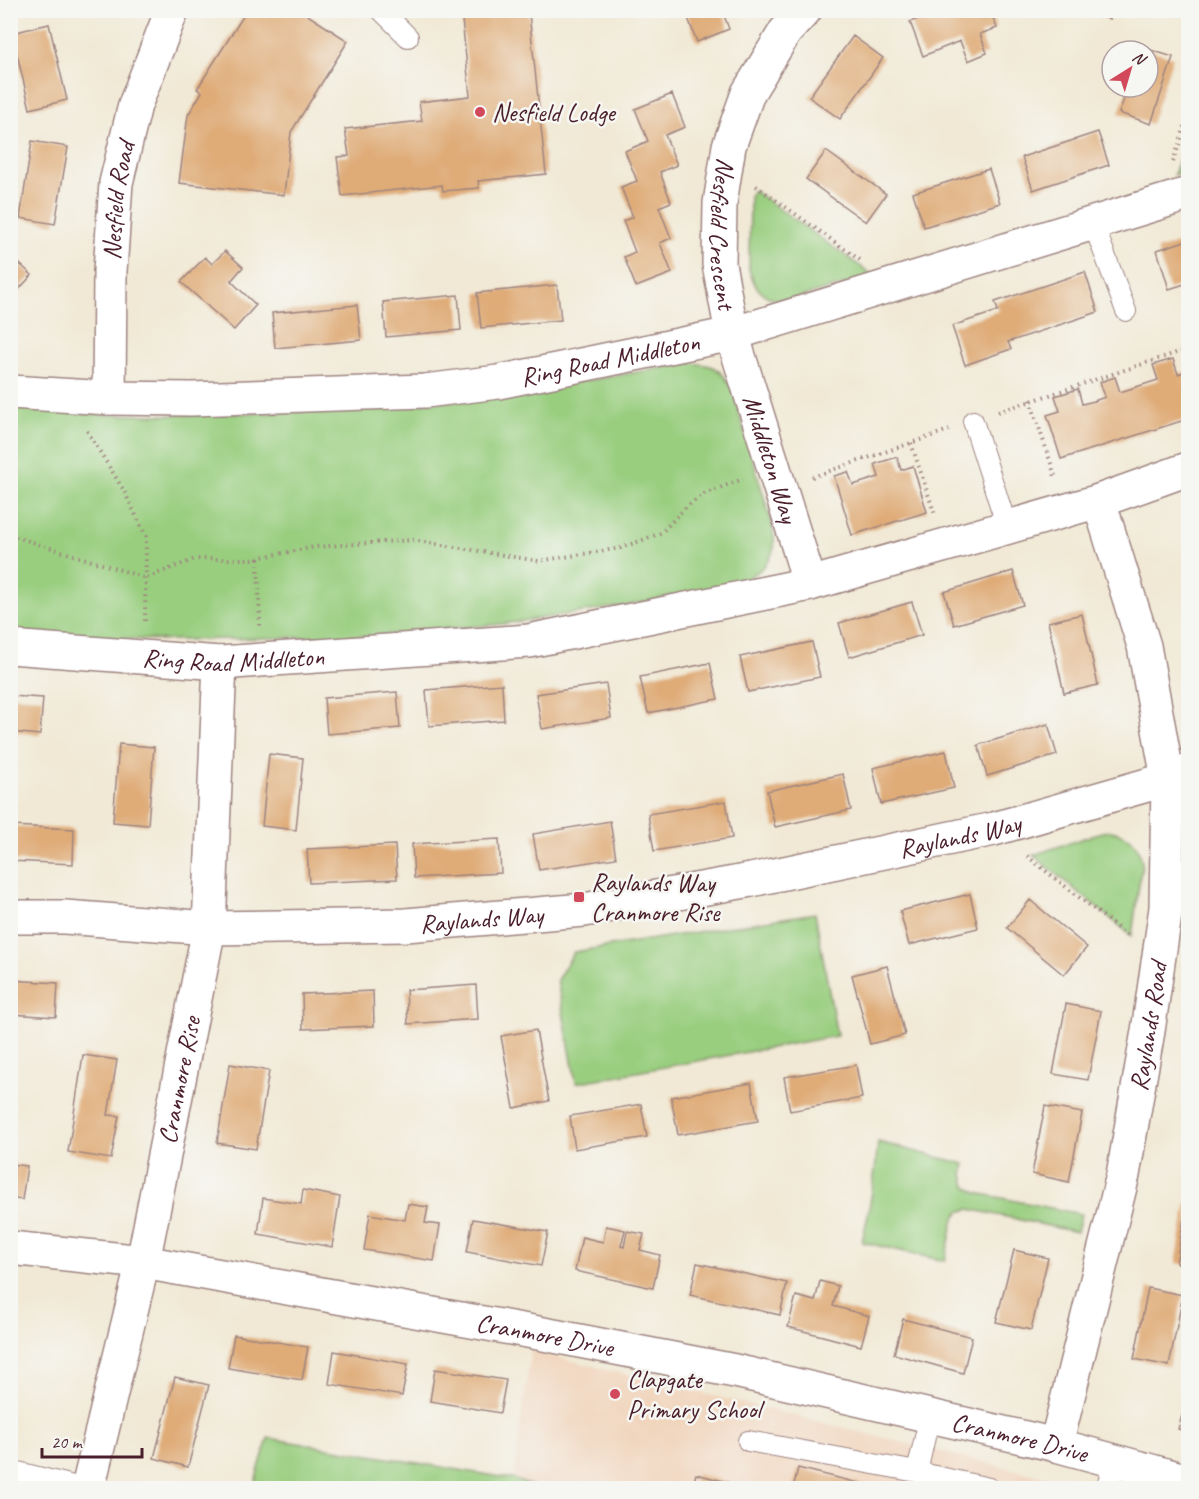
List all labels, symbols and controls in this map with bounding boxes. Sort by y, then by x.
north arrow [1100,39,1160,99]
text: N [1128,47,1151,71]
place label: Nesfield Lodge [492,96,617,129]
marker: Nesfield Lodge [473,105,487,119]
street label: Nesfield Road [95,134,143,261]
street label: Nesfield Crescent [702,156,744,315]
street label: Ring Road Middleton [518,325,703,394]
street label: Middleton Way [735,391,806,529]
street label: Ring Road Middleton [141,640,326,680]
street label: Raylands Way [896,806,1026,866]
place label: Raylands Way Cranmore Rise [591,866,721,929]
marker: Raylands Way Cranmore Rise [572,890,586,904]
street label: Raylands Way [418,897,546,941]
street label: Raylands Road [1122,956,1175,1093]
street label: Cranmore Rise [151,1012,208,1147]
street label: Cranmore Drive [474,1306,618,1364]
place label: Clapgate Primary School [627,1363,765,1426]
marker: Clapgate Primary School [608,1387,622,1401]
street label: Cranmore Drive [948,1405,1093,1470]
scale bar [42,1421,142,1459]
text: 20 m [51,1431,84,1453]

